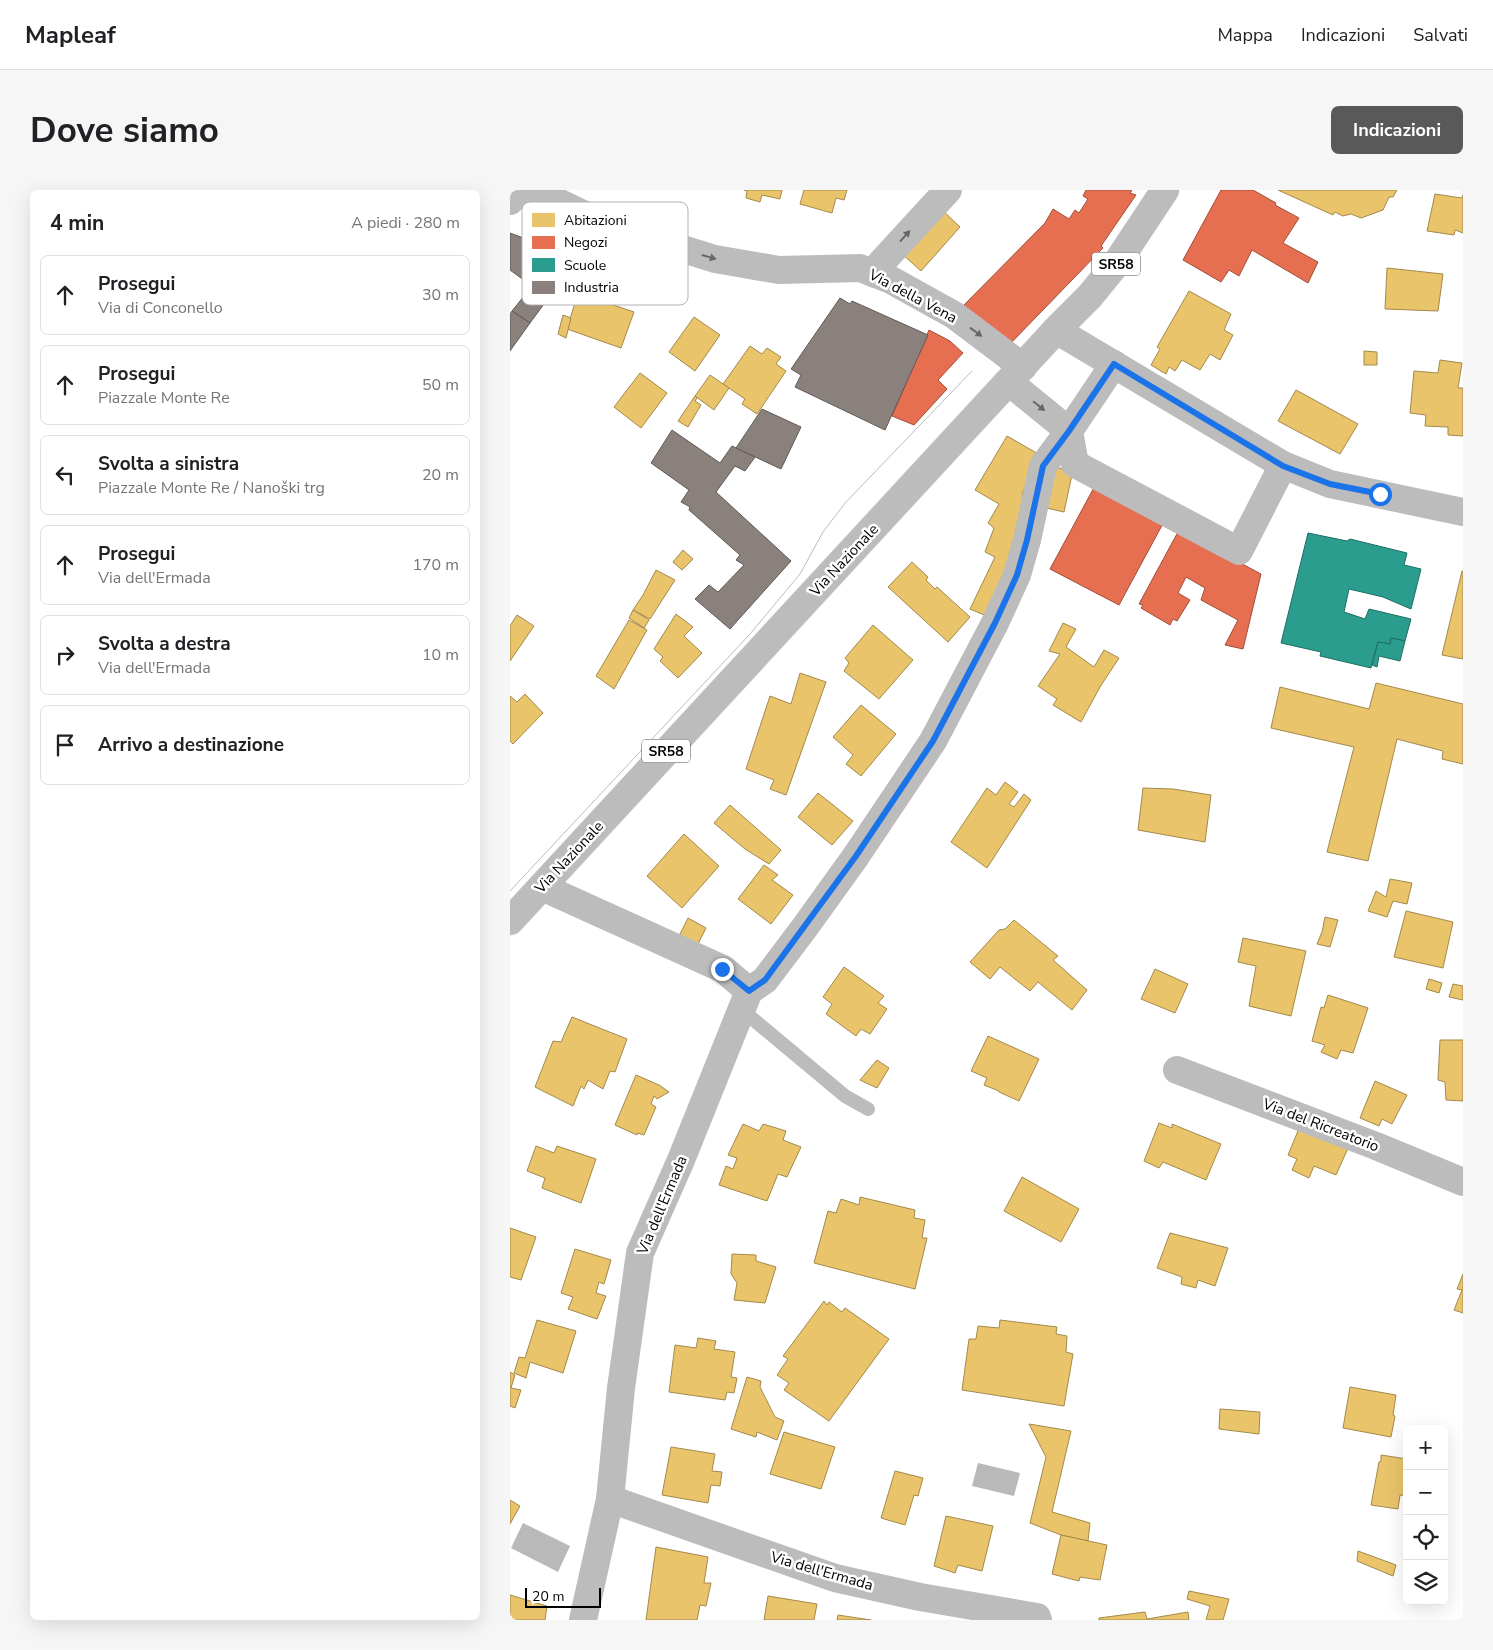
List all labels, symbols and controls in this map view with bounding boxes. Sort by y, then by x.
text: Mapleaf [25,19,116,51]
text: Mappa [1217,23,1273,47]
text: Indicazioni [1301,23,1385,47]
text: Salvati [1413,23,1468,47]
button: Indicazioni [1331,106,1463,154]
text: Dove siamo [30,107,219,154]
legend [522,202,688,305]
text: 4 min [50,209,104,237]
text: Abitazioni [564,211,627,230]
text: A piedi · 280 m [351,212,460,234]
one-way arrow [899,231,911,243]
text: Negozi [564,233,607,252]
road number: SR58 [1092,252,1140,276]
one-way arrow [702,253,717,261]
text: Scuole [564,256,606,275]
street label: Via della Vena [865,264,960,328]
text: Prosegui [98,271,175,297]
text: Industria [564,278,619,297]
icon: ahead [51,281,79,309]
text: 30 m [422,284,459,306]
text: Via di Conconello [98,297,223,319]
one-way arrow [969,326,982,337]
text: Prosegui [98,361,175,387]
icon: ahead [51,371,79,399]
text: 50 m [422,374,459,396]
text: Piazzale Monte Re [98,387,230,409]
one-way arrow [1032,401,1045,412]
text: Svolta a sinistra [98,451,239,477]
icon: left [51,461,79,489]
text: 20 m [422,464,459,486]
text: Piazzale Monte Re / Nanoški trg [98,477,325,499]
route start [1369,483,1392,506]
street label: Via Nazionale [805,519,883,601]
text: Prosegui [98,541,175,567]
icon: ahead [51,551,79,579]
text: 170 m [412,554,459,576]
text: Via dell'Ermada [98,567,211,589]
text: Svolta a destra [98,631,231,657]
icon: right [51,641,79,669]
text: 10 m [422,644,459,666]
text: Via dell'Ermada [98,657,211,679]
icon: arrive [51,731,79,759]
text: Arrivo a destinazione [98,732,284,758]
road number: SR58 [642,740,690,762]
street label: Via Nazionale [530,816,608,898]
route end [711,958,734,981]
street label: Via del Ricreatorio [1259,1093,1382,1156]
street label: Via dell'Ermada [632,1152,692,1258]
map controls [1403,1425,1448,1605]
button: + [1403,1425,1448,1470]
button: − [1403,1470,1448,1515]
button: locate [1403,1515,1448,1560]
street label: Via dell'Ermada [768,1547,876,1595]
button: layers [1403,1560,1448,1605]
scale bar [525,1585,601,1608]
text: 20 m [532,1587,564,1606]

